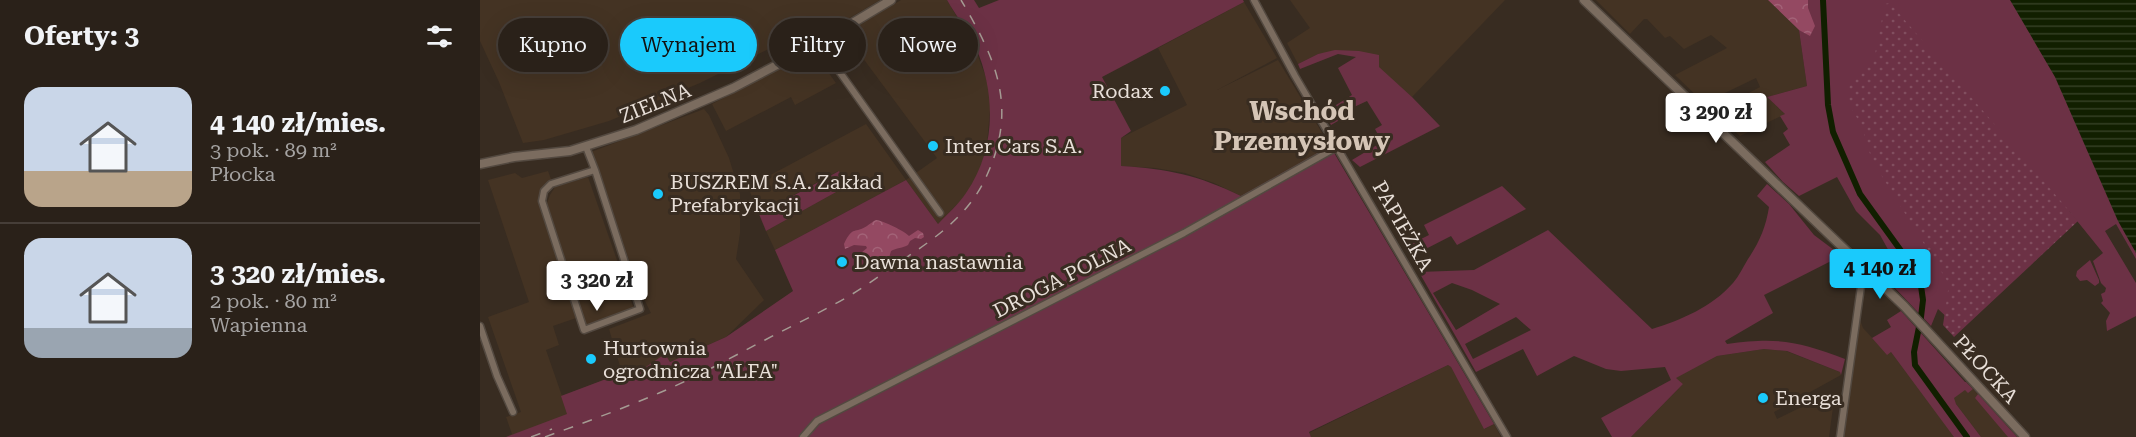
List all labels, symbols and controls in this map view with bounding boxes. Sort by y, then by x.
chip: Kupno [498,18,608,72]
chip: Wynajem [620,18,757,72]
chip: Filtry [769,18,866,72]
chip: Nowe [878,18,978,72]
icon: filters [423,20,456,53]
text: Oferty: 3 [24,21,139,51]
street label: ZIELNA [616,78,694,128]
place label: Rodax [1092,79,1153,103]
marker: Rodax [1158,84,1172,98]
pin: 3 290 zł [1654,93,1778,144]
district label: Wschód Przemysłowy [1214,96,1391,156]
text: 3 290 zł [1680,100,1752,124]
text: 4 140 zł/mies. [210,108,386,138]
icon: home [72,111,144,183]
place label: Inter Cars S.A. [945,134,1082,158]
text: 3 pok. · 89 m² [210,138,337,162]
marker: Inter Cars S.A. [926,139,940,153]
text: Płocka [210,162,275,186]
place label: BUSZREM S.A. Zakład Prefabrykacji [670,170,883,217]
street label: PAPIEŻKA [1368,177,1438,275]
marker: BUSZREM S.A. Zakład Prefabrykacji [651,187,665,201]
street label: DROGA POLNA [989,233,1135,323]
pin: 4 140 zł [1818,249,1942,300]
place label: Dawna nastawnia [854,250,1023,274]
marker: Dawna nastawnia [835,255,849,269]
text: 4 140 zł [1844,256,1916,280]
text: 3 320 zł/mies. [210,259,386,289]
pin: 3 320 zł [535,261,659,312]
icon: home [72,262,144,334]
text: 3 320 zł [561,268,633,292]
text: 2 pok. · 80 m² [210,289,337,313]
text: Wapienna [210,313,307,337]
street label: PŁOCKA [1949,330,2023,408]
place label: Hurtownia ogrodnicza "ALFA" [603,336,778,383]
marker: Hurtownia ogrodnicza "ALFA" [584,352,598,366]
place label: Energa [1775,386,1842,410]
marker: Energa [1756,391,1770,405]

